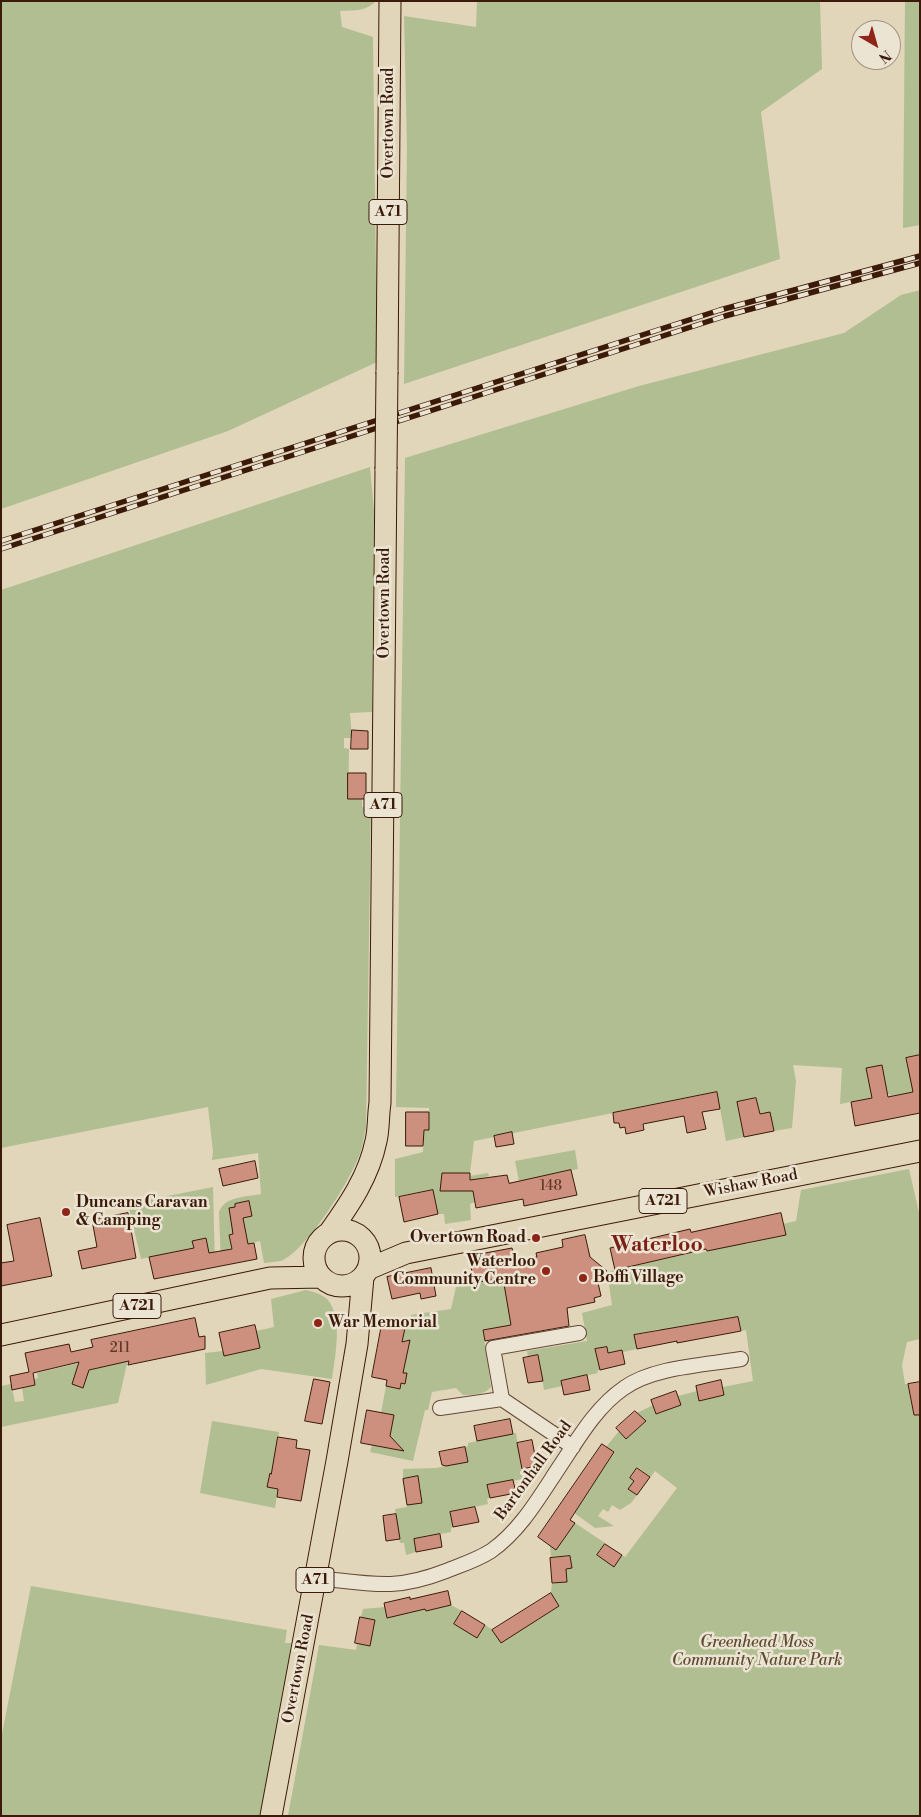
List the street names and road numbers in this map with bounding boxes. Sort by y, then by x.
street label: Overtown Road [379,68,399,178]
road number: A71 [369,200,407,224]
street label: Overtown Road [375,548,395,658]
road number: A71 [364,792,402,818]
street label: Wishaw Road [702,1165,800,1203]
road number: A721 [639,1188,687,1214]
road number: A721 [113,1294,161,1318]
street label: Bartonhall Road [491,1418,577,1524]
road number: A71 [296,1568,334,1592]
street label: Overtown Road [279,1613,319,1725]

